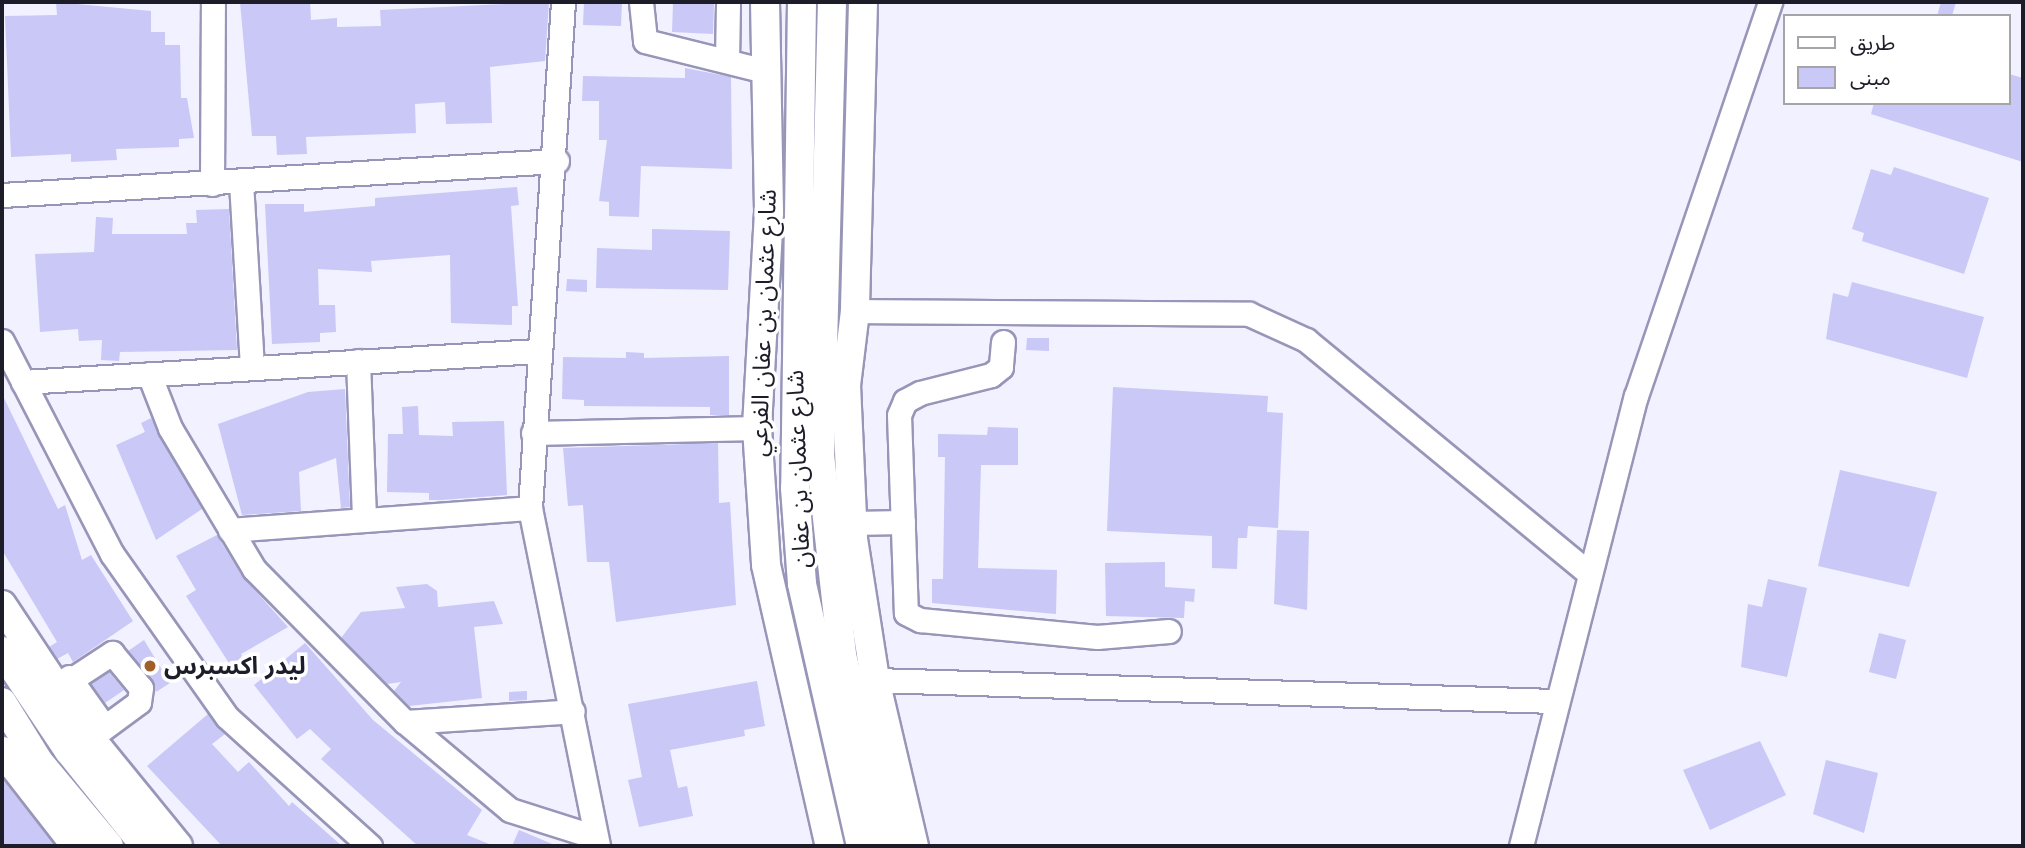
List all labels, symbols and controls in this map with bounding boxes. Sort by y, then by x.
legend [1784,14,2011,105]
text: طريق [1850,28,1895,58]
text: مبنى [1850,63,1891,93]
street label: شارع عثمان بن عفان الفرعي [744,189,782,457]
street label: شارع عثمان بن عفان [780,370,816,568]
place label: ليدر اكسبرس [164,652,306,680]
marker: ليدر اكسبرس [142,658,158,674]

